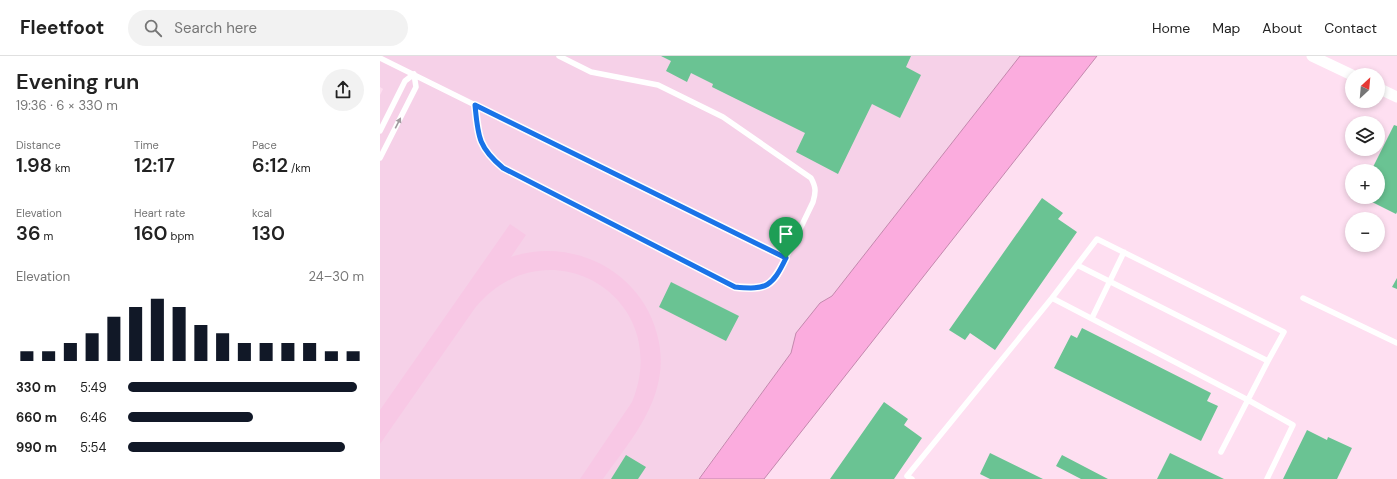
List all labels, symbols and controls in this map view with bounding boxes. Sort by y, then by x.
search box [128,10,408,46]
text: Fleetfoot [20,15,104,40]
icon: search [142,17,164,39]
text: Search here [174,18,257,38]
text: Home [1152,19,1190,37]
text: Map [1212,19,1240,37]
text: About [1262,19,1302,37]
text: Contact [1324,19,1377,37]
text: Evening run [16,67,139,96]
north arrow [1345,68,1385,108]
map controls [1345,68,1385,252]
button: share [322,69,364,111]
text: 19:36 · 6 × 330 m [16,97,118,114]
button: layers [1345,116,1385,156]
one-way arrow [395,117,401,129]
text: Distance [16,138,61,152]
text: Time [134,138,159,152]
text: Pace [252,138,277,152]
text: 1.98 [16,152,52,178]
text: 12:17 [134,152,175,178]
text: 6:12 [252,152,288,178]
text: km [52,161,70,175]
text: /km [288,161,311,175]
button: + [1345,164,1385,204]
text: Elevation [16,206,62,220]
text: Heart rate [134,206,185,220]
text: kcal [252,206,272,220]
button: − [1345,212,1385,252]
pin [769,217,803,258]
text: 36 [16,220,41,246]
text: 160 [134,220,168,246]
text: 130 [252,220,285,246]
icon: arrive [775,223,797,245]
text: m [41,229,53,243]
text: bpm [168,229,194,243]
text: Elevation [16,268,70,285]
text: 24–30 m [309,268,364,285]
text: 330 m [16,379,56,396]
text: 5:49 [80,379,107,396]
text: 660 m [16,409,57,426]
text: 6:46 [80,409,107,426]
text: 990 m [16,439,57,456]
text: 5:54 [80,439,106,456]

